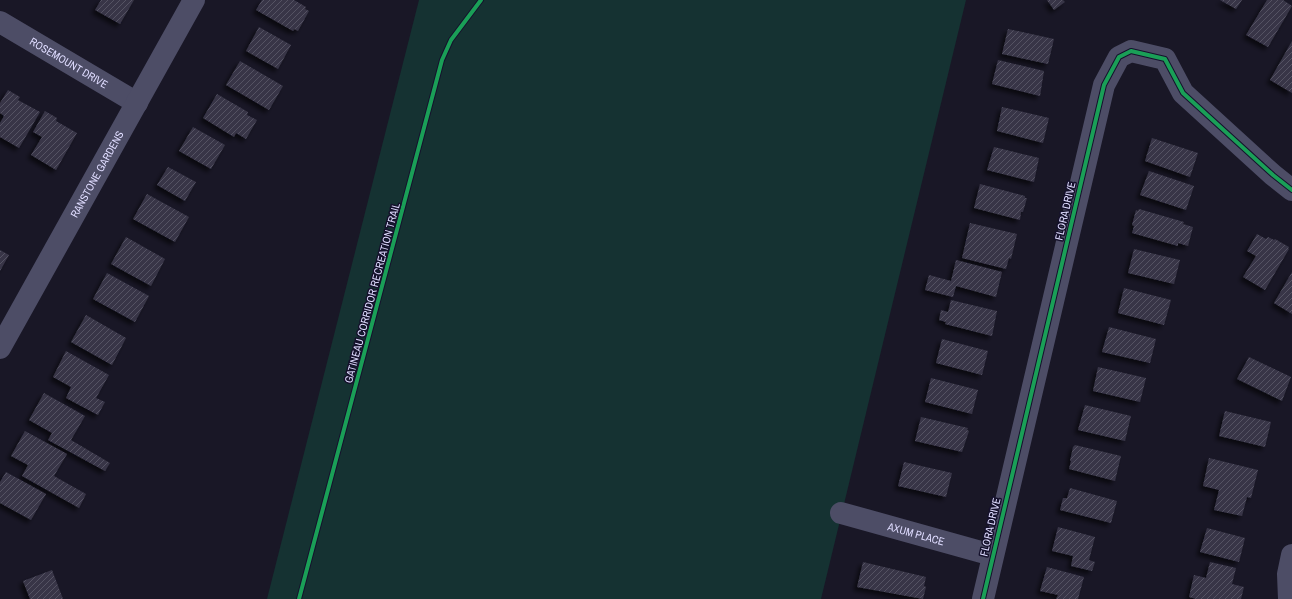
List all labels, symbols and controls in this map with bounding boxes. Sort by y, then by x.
street label: ROSEMOUNT DRIVE [27,34,111,91]
street label: RANSTONE GARDENS [67,128,127,220]
street label: FLORA DRIVE [1051,180,1079,242]
street label: GATINEAU CORRIDOR RECREATION TRAIL [341,201,403,385]
street label: FLORA DRIVE [976,496,1004,558]
street label: AXUM PLACE [885,519,946,548]

